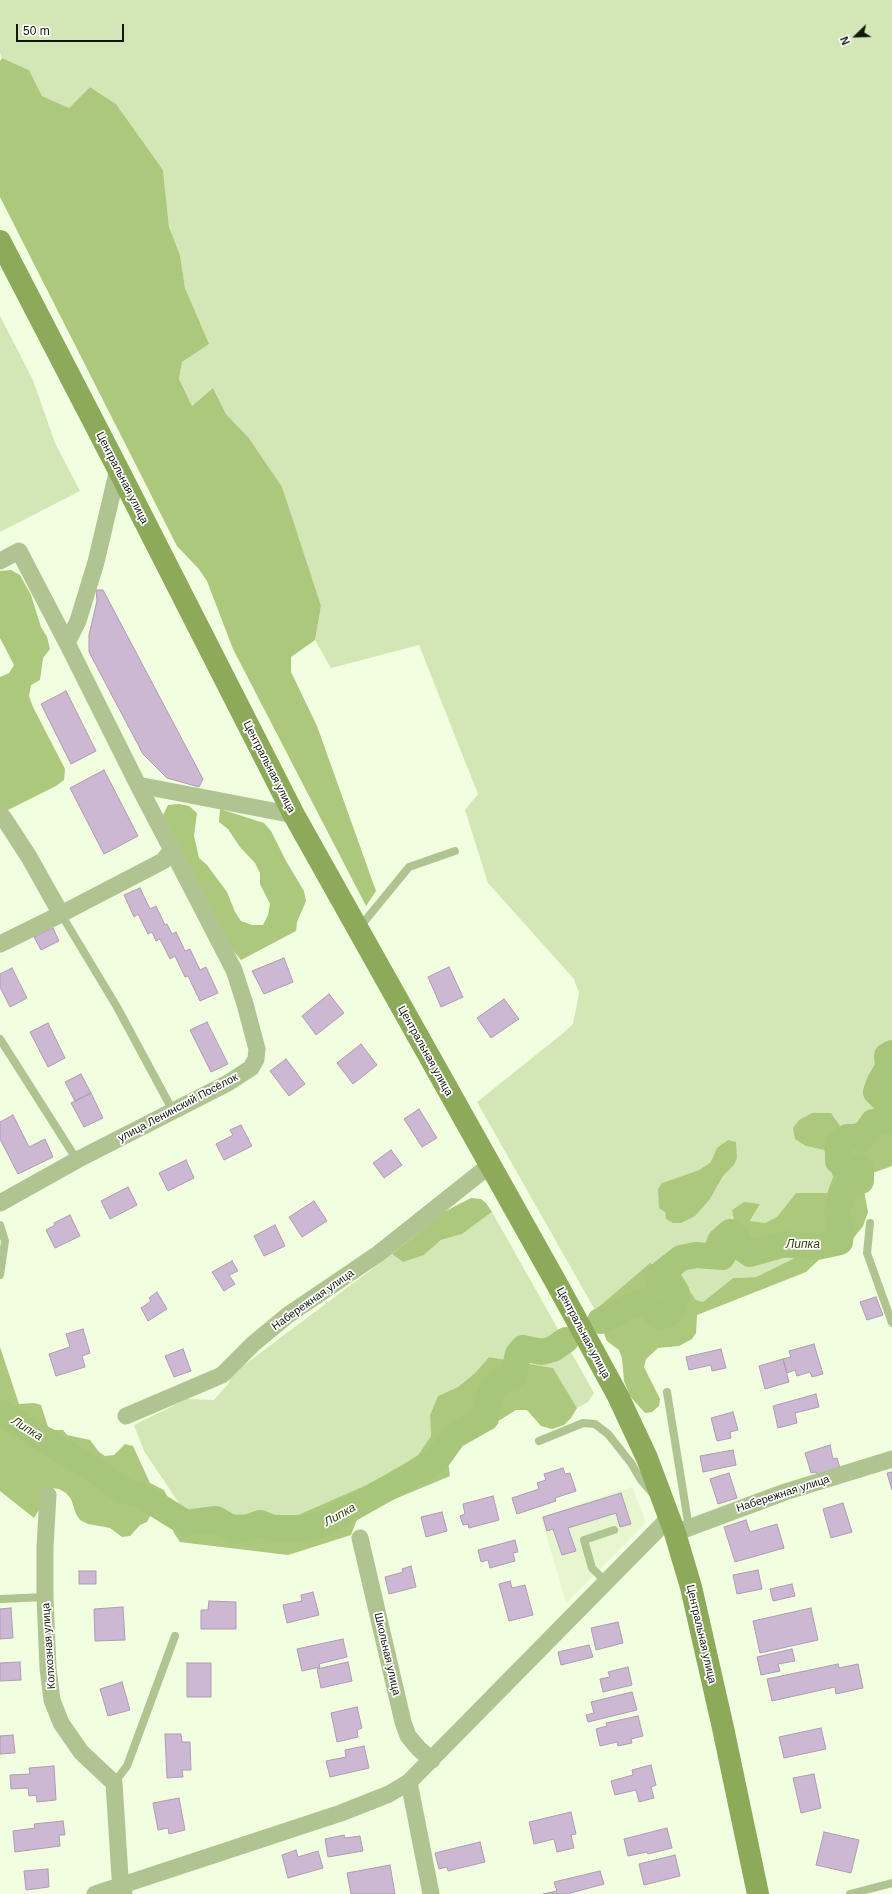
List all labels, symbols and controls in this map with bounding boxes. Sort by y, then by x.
scale bar [18,16,126,42]
north arrow [836,16,876,56]
text: 50 m [23,24,50,38]
text: N [838,35,852,47]
street label: Центральная улица [93,430,151,526]
street label: Центральная улица [240,719,298,815]
street label: Центральная улица [395,1004,455,1098]
street label: улица Ленинский Посёлок [116,1071,240,1145]
water label: Липка [786,1238,820,1252]
street label: Набережная улица [269,1267,357,1333]
street label: Центральная улица [553,1285,613,1381]
water label: Липка [9,1414,45,1444]
street label: Набережная улица [735,1473,831,1515]
water label: Липка [322,1500,358,1530]
street label: Центральная улица [683,1583,719,1685]
street label: Колхозная улица [39,1602,59,1690]
street label: Школьная улица [371,1611,403,1697]

